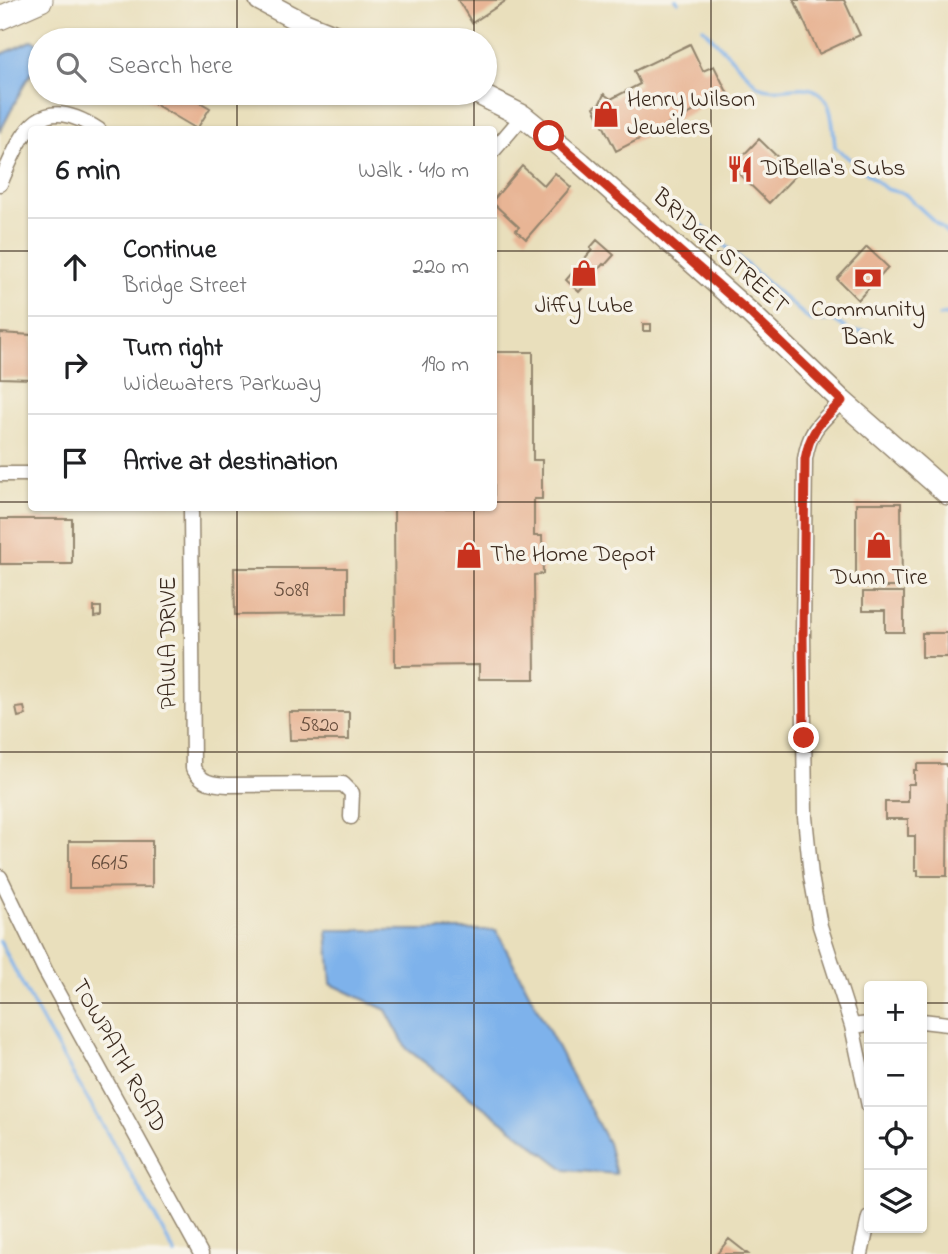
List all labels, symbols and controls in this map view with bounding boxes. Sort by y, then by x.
search box [28,28,497,105]
icon: search [52,48,90,86]
text: Search here [108,48,233,86]
place label: Henry Wilson Jewelers [627,83,755,146]
shop icon: Henry Wilson Jewelers [591,99,621,129]
route start [533,120,564,151]
text: 6 min [56,150,120,194]
place label: DiBella's Subs [760,152,906,187]
restaurant icon: DiBella's Subs [725,154,755,184]
text: Walk · 410 m [358,155,469,188]
street label: BRIDGE STREET [643,180,796,323]
text: Continue [123,232,216,270]
icon: ahead [56,248,94,286]
text: 220 m [413,251,469,284]
shop icon: Jiffy Lube [569,258,599,288]
bank icon: Community Bank [853,263,883,293]
text: Bridge Street [123,270,247,303]
place label: Jiffy Lube [535,289,634,325]
place label: Community Bank [811,293,925,356]
text: Turn right [123,330,223,368]
icon: right [56,346,94,384]
text: 190 m [421,349,469,382]
text: Widewaters Parkway [123,368,321,401]
icon: arrive [56,444,94,482]
text: Arrive at destination [123,444,338,482]
shop icon: Dunn Tire [864,530,894,560]
place label: The Home Depot [490,538,656,573]
shop icon: The Home Depot [454,540,484,570]
place label: Dunn Tire [829,561,928,596]
house number: 5089 [273,576,309,606]
street label: PAULA DRIVE [152,577,187,709]
house number: 5820 [299,711,339,741]
route end [788,722,819,753]
house number: 6615 [91,849,129,879]
street label: TOWPATH ROAD [61,973,175,1139]
map controls [864,981,927,1233]
button: + [864,981,927,1044]
button: − [864,1044,927,1107]
button: locate [864,1107,927,1170]
button: layers [864,1170,927,1233]

